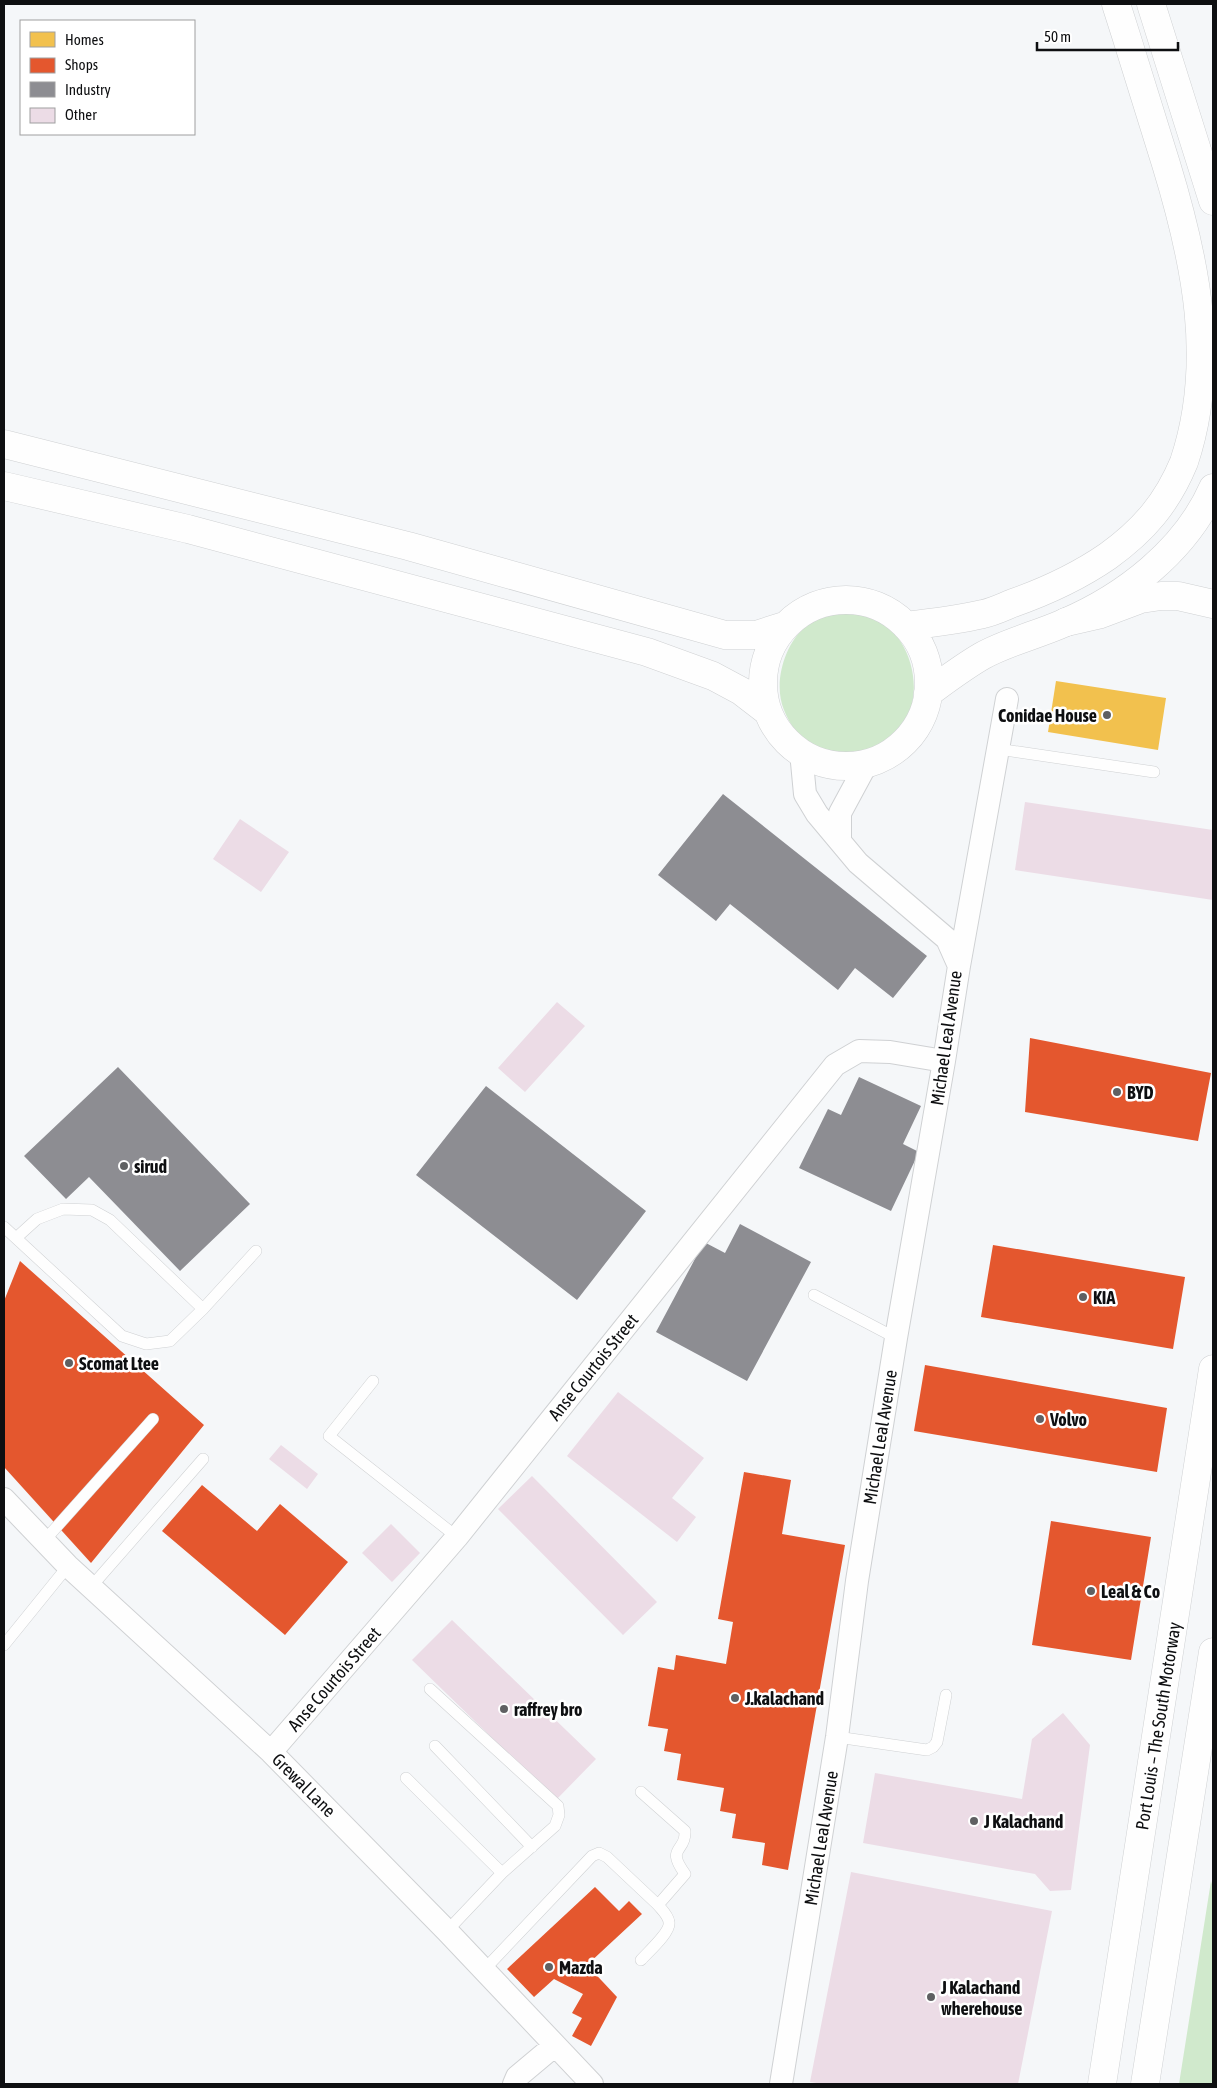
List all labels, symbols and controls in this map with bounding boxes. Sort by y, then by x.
legend [20,20,195,135]
scale bar [1037,20,1178,52]
text: 50 m [1044,28,1071,45]
text: Homes [65,31,104,48]
text: Shops [65,56,98,73]
text: Industry [65,81,111,98]
text: Other [65,106,97,123]
place label: Conidae House [998,705,1097,726]
marker: Conidae House [1101,709,1113,721]
street label: Michael Leal Avenue [926,969,966,1107]
place label: BYD [1127,1082,1154,1103]
marker: BYD [1111,1086,1123,1098]
place label: sirud [134,1156,167,1177]
marker: sirud [118,1160,130,1172]
place label: KIA [1093,1287,1115,1308]
marker: KIA [1077,1291,1089,1303]
street label: Anse Courtois Street [544,1310,642,1424]
place label: Scomat Ltee [79,1353,159,1374]
marker: Scomat Ltee [63,1357,75,1369]
street label: Michael Leal Avenue [859,1368,901,1506]
place label: Volvo [1049,1409,1087,1430]
marker: Volvo [1034,1413,1046,1425]
place label: Leal & Co [1101,1581,1160,1602]
marker: Leal & Co [1085,1585,1097,1597]
street label: Port Louis – The South Motorway [1131,1621,1185,1831]
street label: Anse Courtois Street [283,1623,385,1735]
place label: J.kalachand [744,1688,824,1709]
marker: J.kalachand [729,1692,741,1704]
place label: raffrey bro [514,1699,583,1720]
marker: raffrey bro [498,1703,510,1715]
street label: Grewal Lane [268,1749,340,1821]
street label: Michael Leal Avenue [800,1769,842,1907]
place label: J Kalachand [983,1811,1063,1832]
marker: J Kalachand [968,1815,980,1827]
place label: Mazda [559,1957,603,1978]
marker: Mazda [543,1961,555,1973]
place label: J Kalachand wherehouse [940,1977,1023,2019]
marker: J Kalachand wherehouse [925,1991,937,2003]

